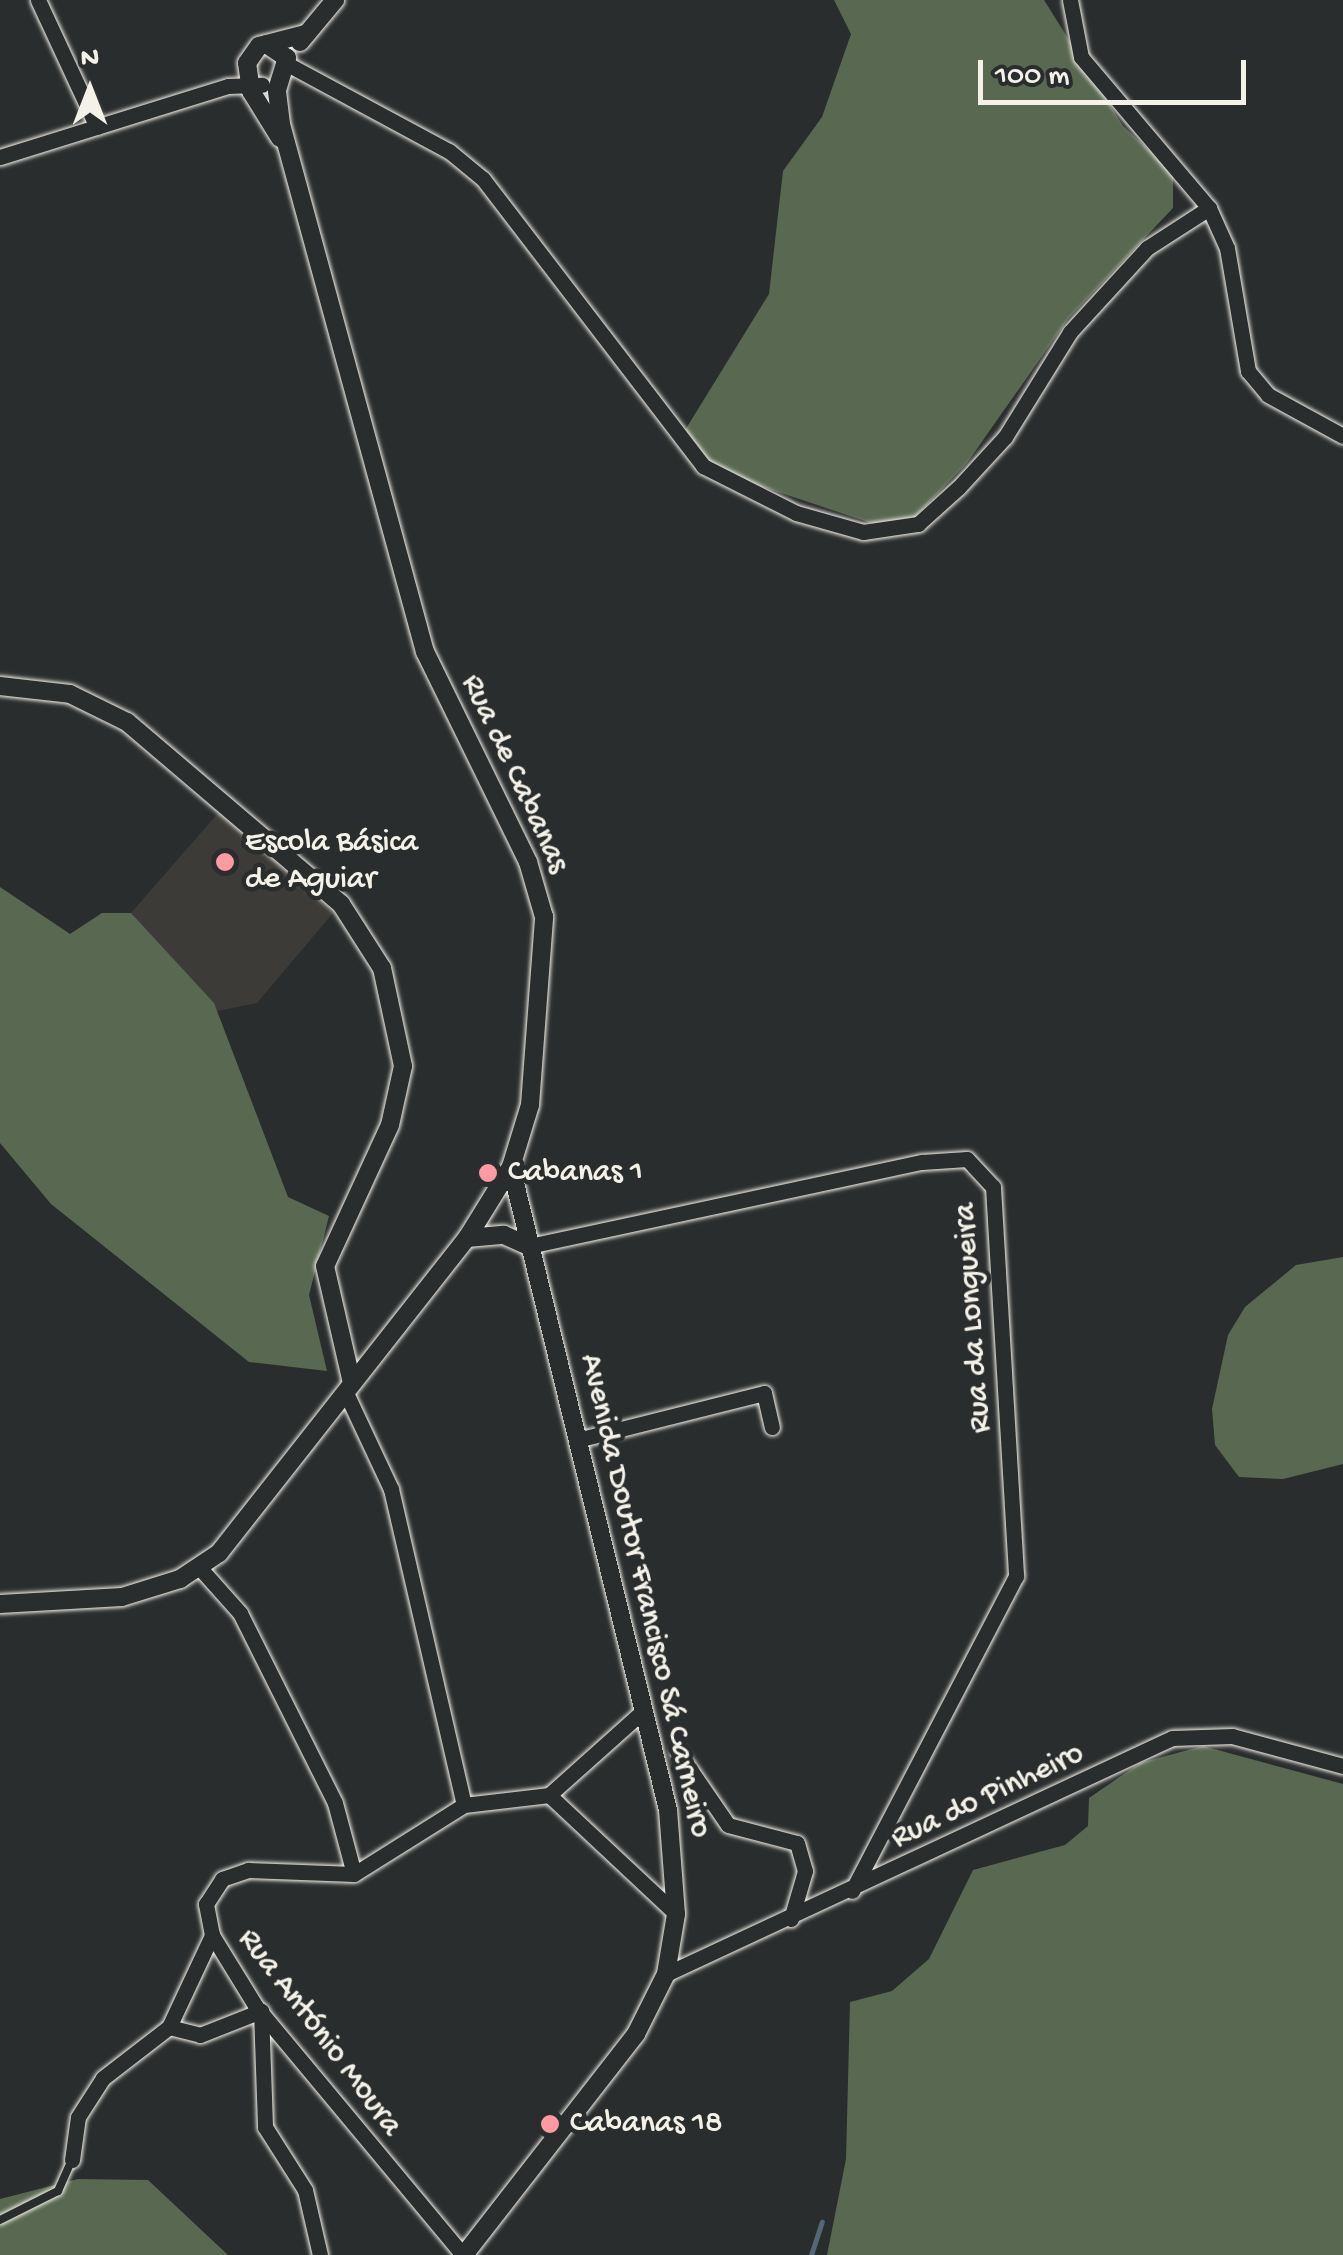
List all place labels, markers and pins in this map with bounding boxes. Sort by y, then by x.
place label: Escola Básica de Aguiar [245,825,418,900]
marker: Escola Básica de Aguiar [214,851,236,873]
place label: Cabanas 1 [508,1154,643,1192]
marker: Cabanas 1 [477,1162,499,1184]
place label: Cabanas 18 [570,2105,723,2143]
marker: Cabanas 18 [539,2113,561,2135]

